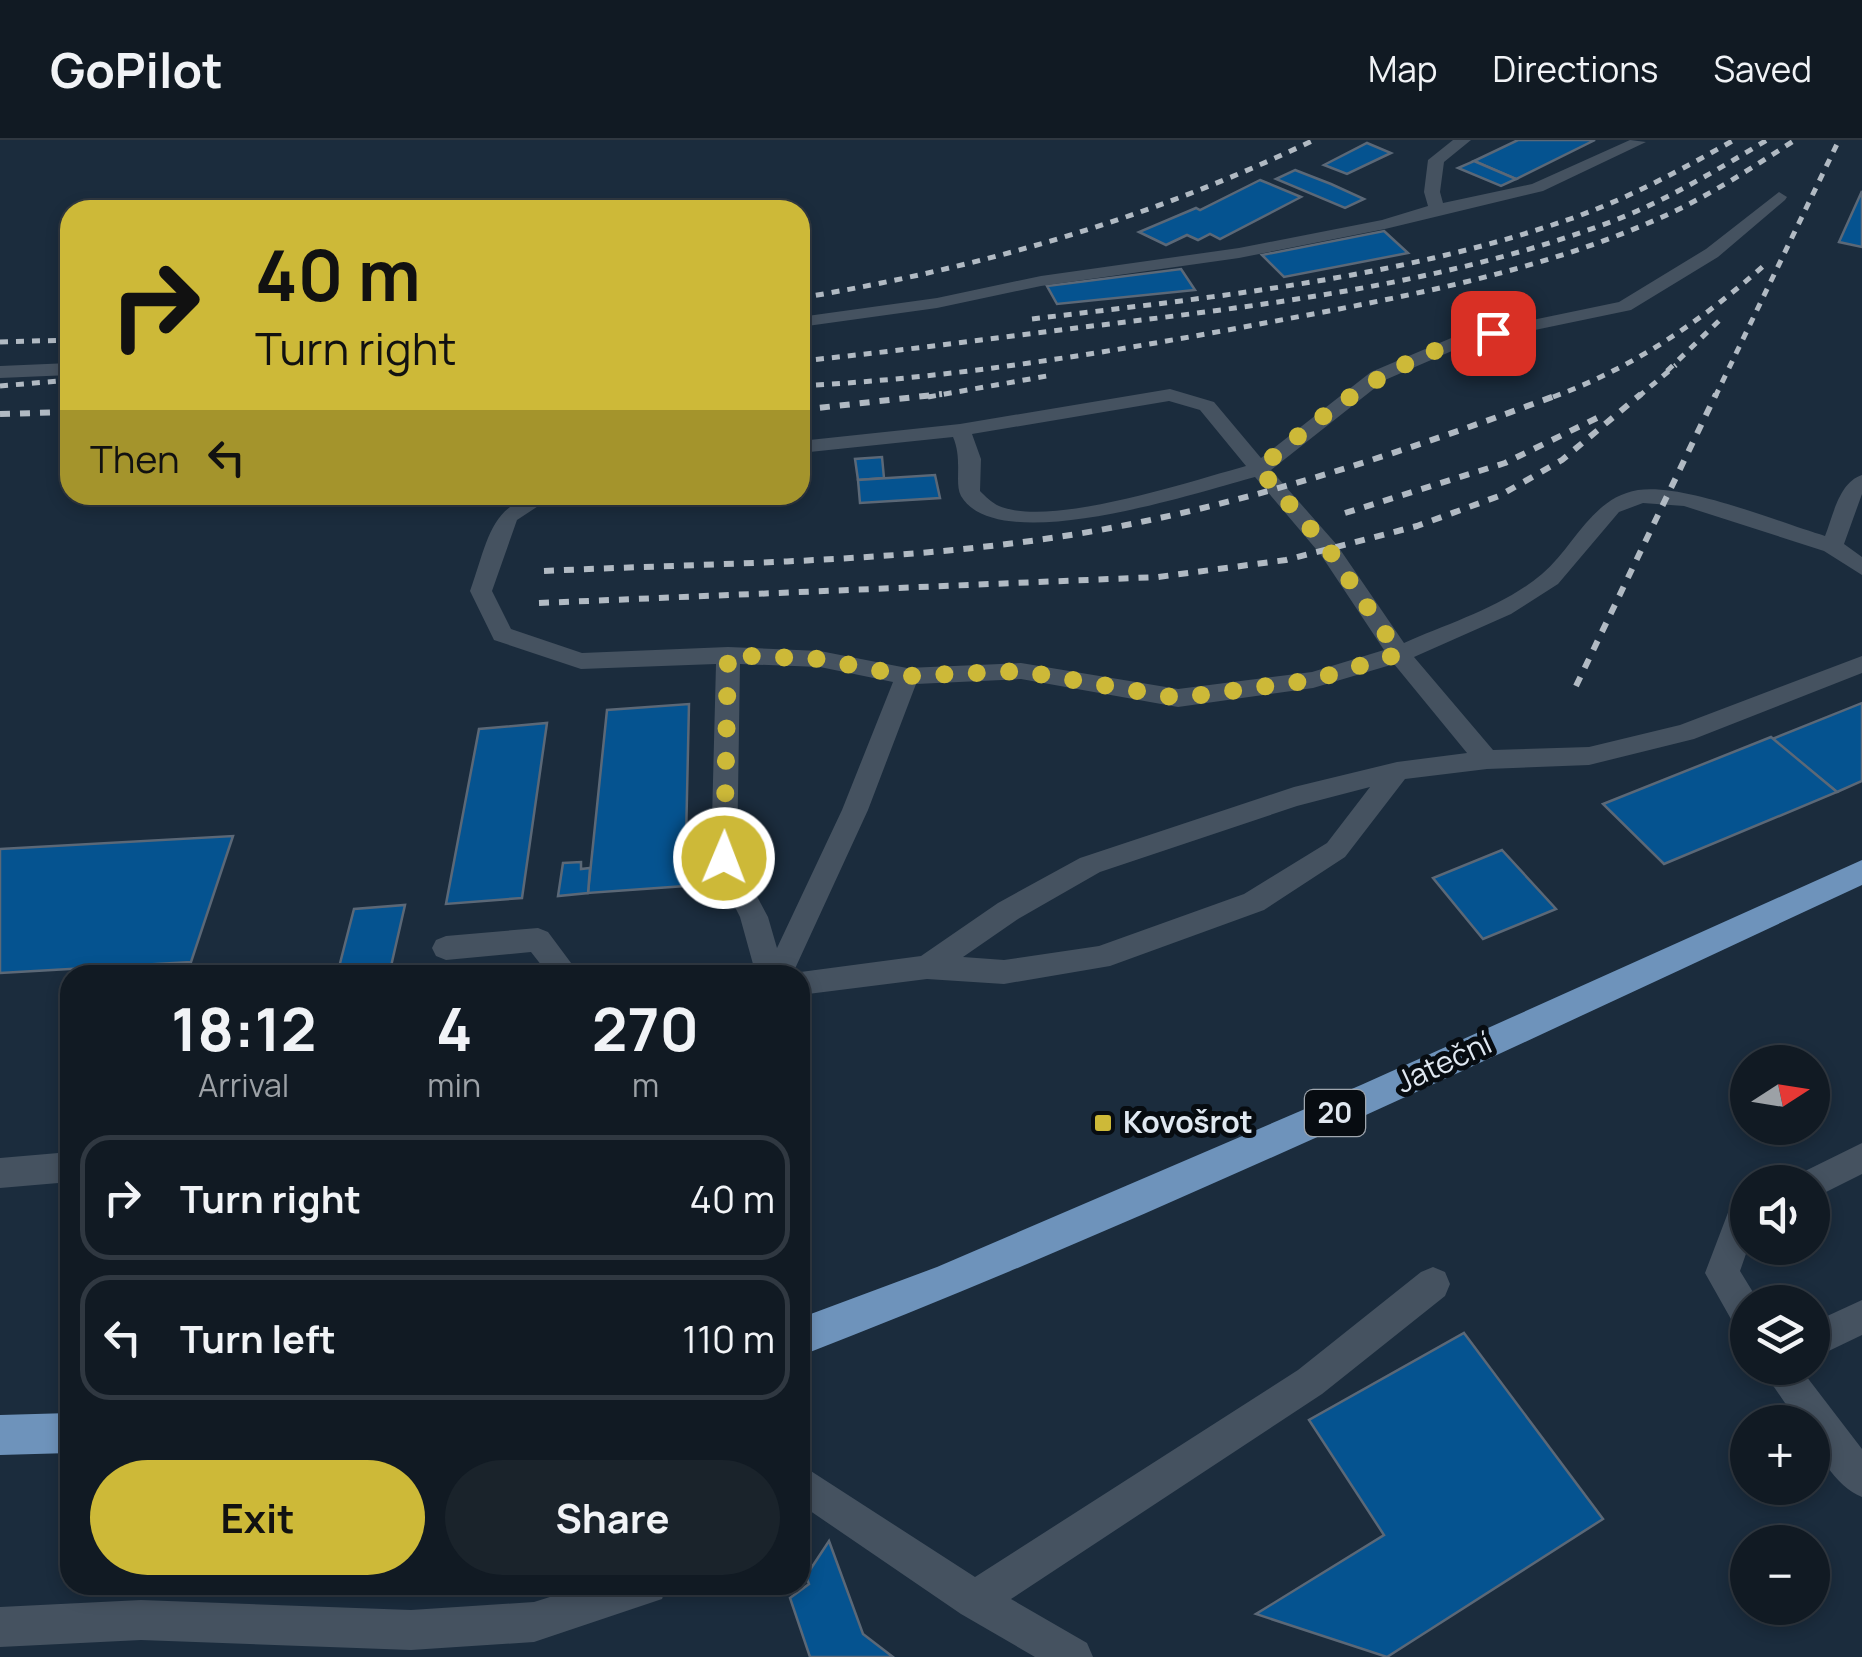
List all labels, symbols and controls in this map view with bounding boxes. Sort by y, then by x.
text: GoPilot [50,37,223,102]
text: Map [1368,45,1438,93]
text: Directions [1493,45,1658,93]
text: Saved [1713,45,1812,93]
text: 40 m [255,226,421,322]
icon: right [90,240,220,370]
pin [1451,291,1536,376]
icon: arrive [1466,306,1521,361]
text: Turn right [255,317,456,379]
icon: left [199,430,254,485]
text: Then [90,432,179,484]
position arrow [672,806,776,910]
text: 18:12 [171,987,316,1069]
text: 4 [436,987,472,1069]
text: 270 [592,987,699,1069]
street label: Jateční [1389,1022,1498,1102]
north arrow [1730,1045,1830,1145]
map controls [1730,1045,1830,1625]
text: Arrival [198,1063,289,1107]
text: min [427,1063,481,1107]
text: m [632,1063,659,1107]
road number: 20 [1305,1090,1365,1136]
place label: Kovošrot [1123,1101,1253,1142]
marker: Kovošrot [1092,1112,1114,1134]
button: sound [1730,1165,1830,1265]
icon: right [95,1170,150,1225]
text: Turn right [180,1172,361,1224]
text: 40 m [690,1172,775,1224]
button: layers [1730,1285,1830,1385]
icon: left [95,1310,150,1365]
text: Turn left [180,1312,336,1364]
text: 110 m [682,1312,775,1364]
button: + [1730,1405,1830,1505]
button: Exit [90,1460,425,1575]
button: Share [445,1460,780,1575]
button: − [1730,1525,1830,1625]

